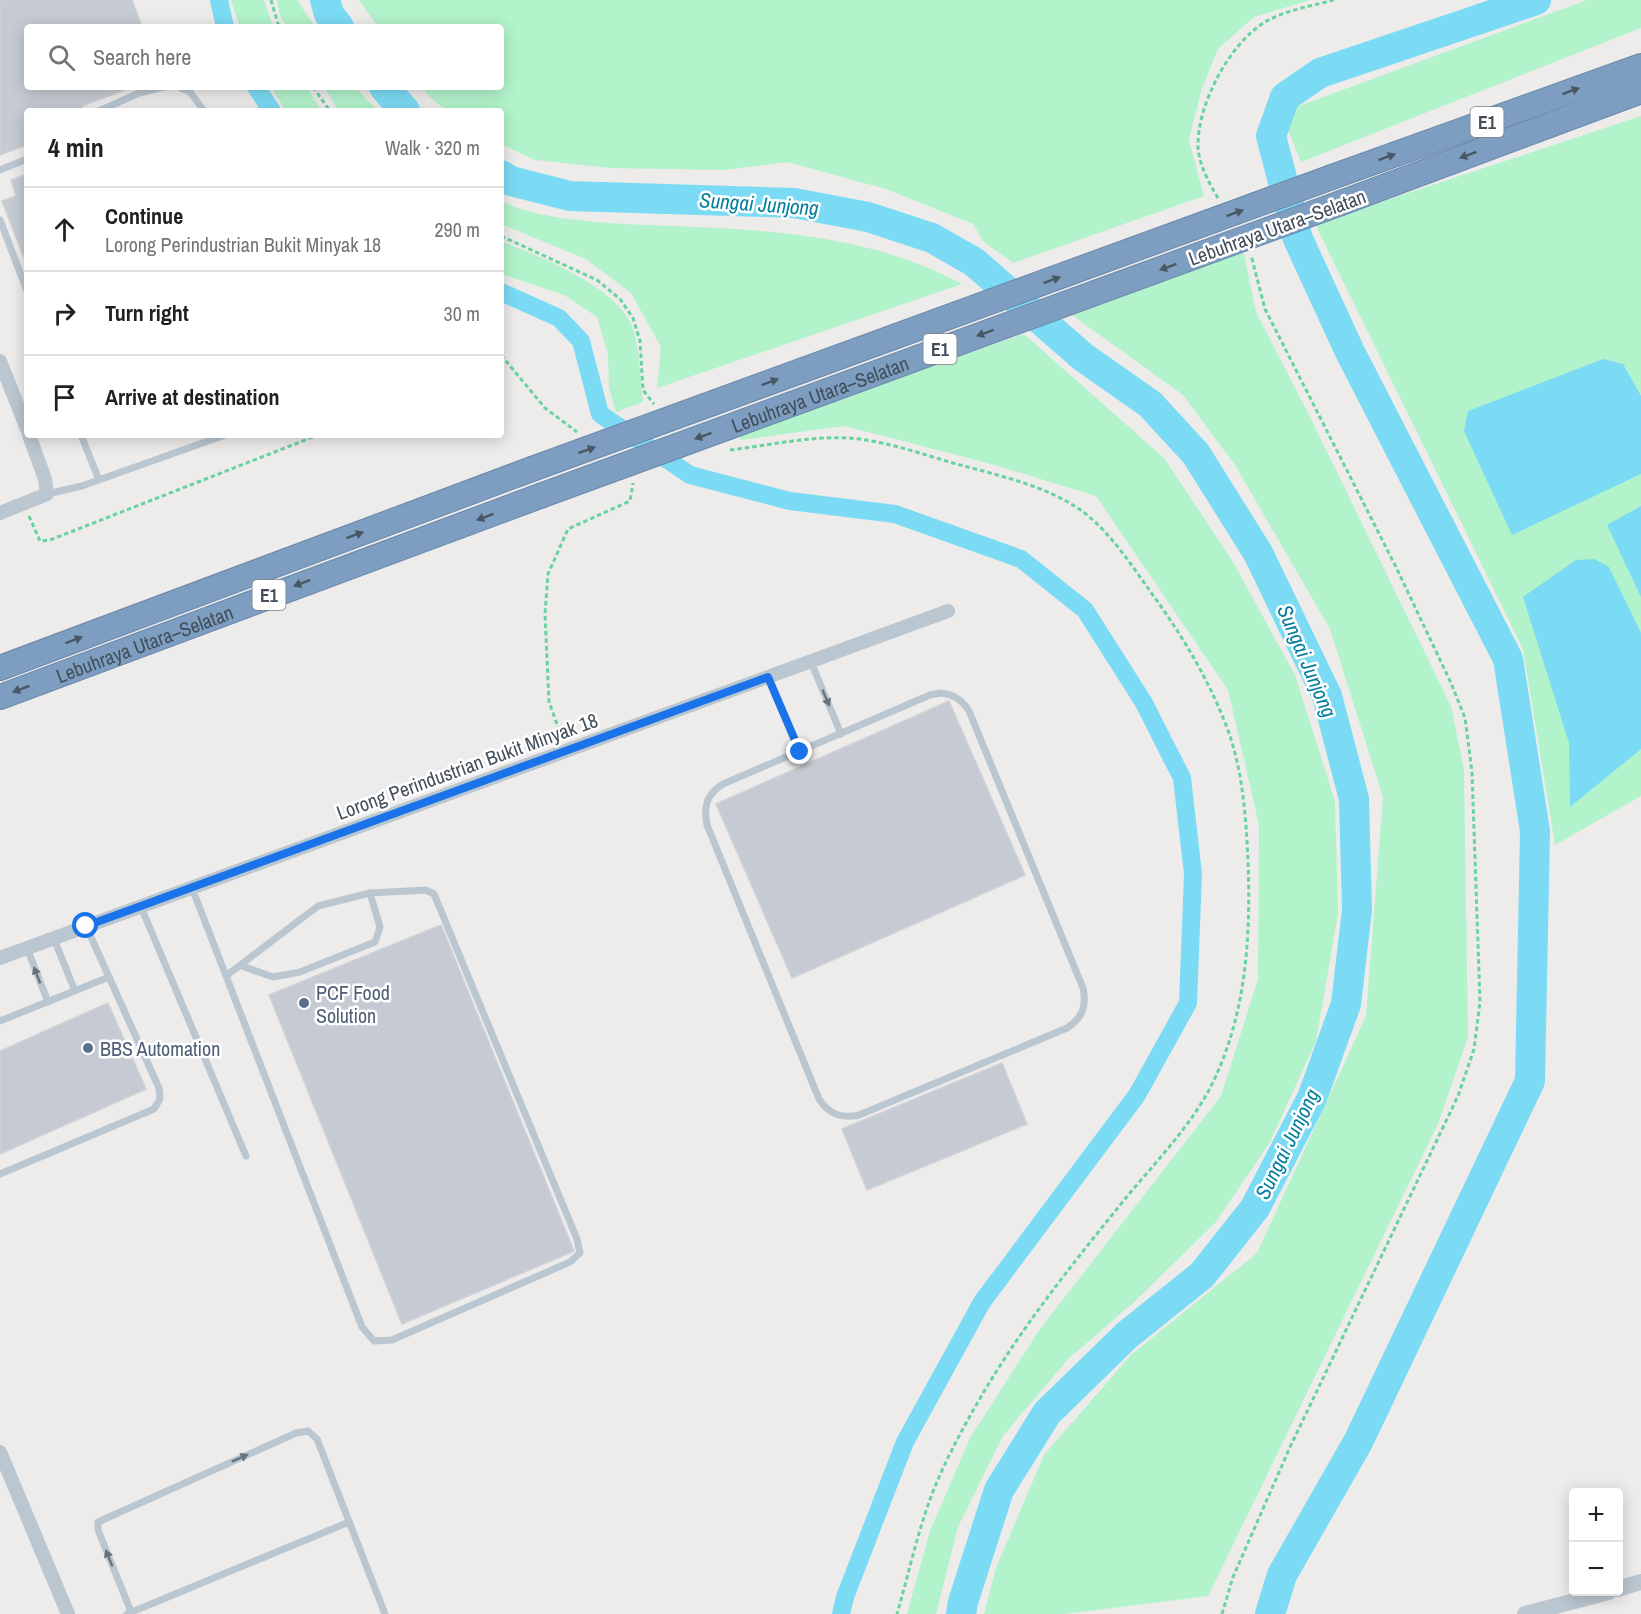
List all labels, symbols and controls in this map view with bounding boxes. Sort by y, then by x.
search box [24,24,504,90]
icon: search [45,41,78,74]
text: Search here [93,42,191,72]
one-way arrow [1562,86,1580,96]
road number: E1 [1470,107,1504,137]
text: 4 min [48,130,104,165]
text: Walk · 320 m [385,134,480,161]
one-way arrow [1459,151,1477,160]
one-way arrow [1379,152,1397,162]
street label: Lebuhraya Utara–Selatan [1185,182,1369,272]
water label: Sungai Junjong [698,185,820,223]
text: Continue [105,201,183,231]
one-way arrow [1226,207,1244,217]
icon: ahead [48,213,81,246]
text: 290 m [434,216,480,243]
text: Lorong Perindustrian Bukit Minyak 18 [105,231,381,258]
one-way arrow [1159,262,1177,272]
one-way arrow [1043,274,1061,284]
icon: right [48,297,81,330]
text: Turn right [105,298,189,328]
text: 30 m [444,300,480,327]
one-way arrow [976,329,994,339]
road number: E1 [924,334,956,364]
street label: Lebuhraya Utara–Selatan [727,349,912,438]
one-way arrow [761,376,779,386]
icon: arrive [48,381,81,414]
text: Arrive at destination [105,382,279,412]
one-way arrow [694,432,712,442]
one-way arrow [578,445,596,455]
one-way arrow [476,512,494,522]
one-way arrow [346,530,364,539]
one-way arrow [292,578,310,588]
road number: E1 [252,580,286,610]
street label: Lebuhraya Utara–Selatan [52,598,237,689]
water label: Sungai Junjong [1270,600,1344,722]
one-way arrow [66,635,84,645]
one-way arrow [12,685,30,695]
one-way arrow [821,689,831,707]
street label: Lorong Perindustrian Bukit Minyak 18 [333,706,601,826]
route end [786,738,812,764]
route start [72,912,98,938]
one-way arrow [32,966,42,984]
place label: PCF Food Solution [316,979,390,1029]
marker: PCF Food Solution [297,996,311,1010]
place label: BBS Automation [100,1035,220,1062]
marker: BBS Automation [81,1041,95,1055]
water label: Sungai Junjong [1248,1083,1326,1204]
one-way arrow [231,1452,249,1462]
map controls [1569,1488,1623,1596]
button: + [1569,1488,1623,1542]
button: − [1569,1542,1623,1596]
one-way arrow [104,1549,114,1567]

